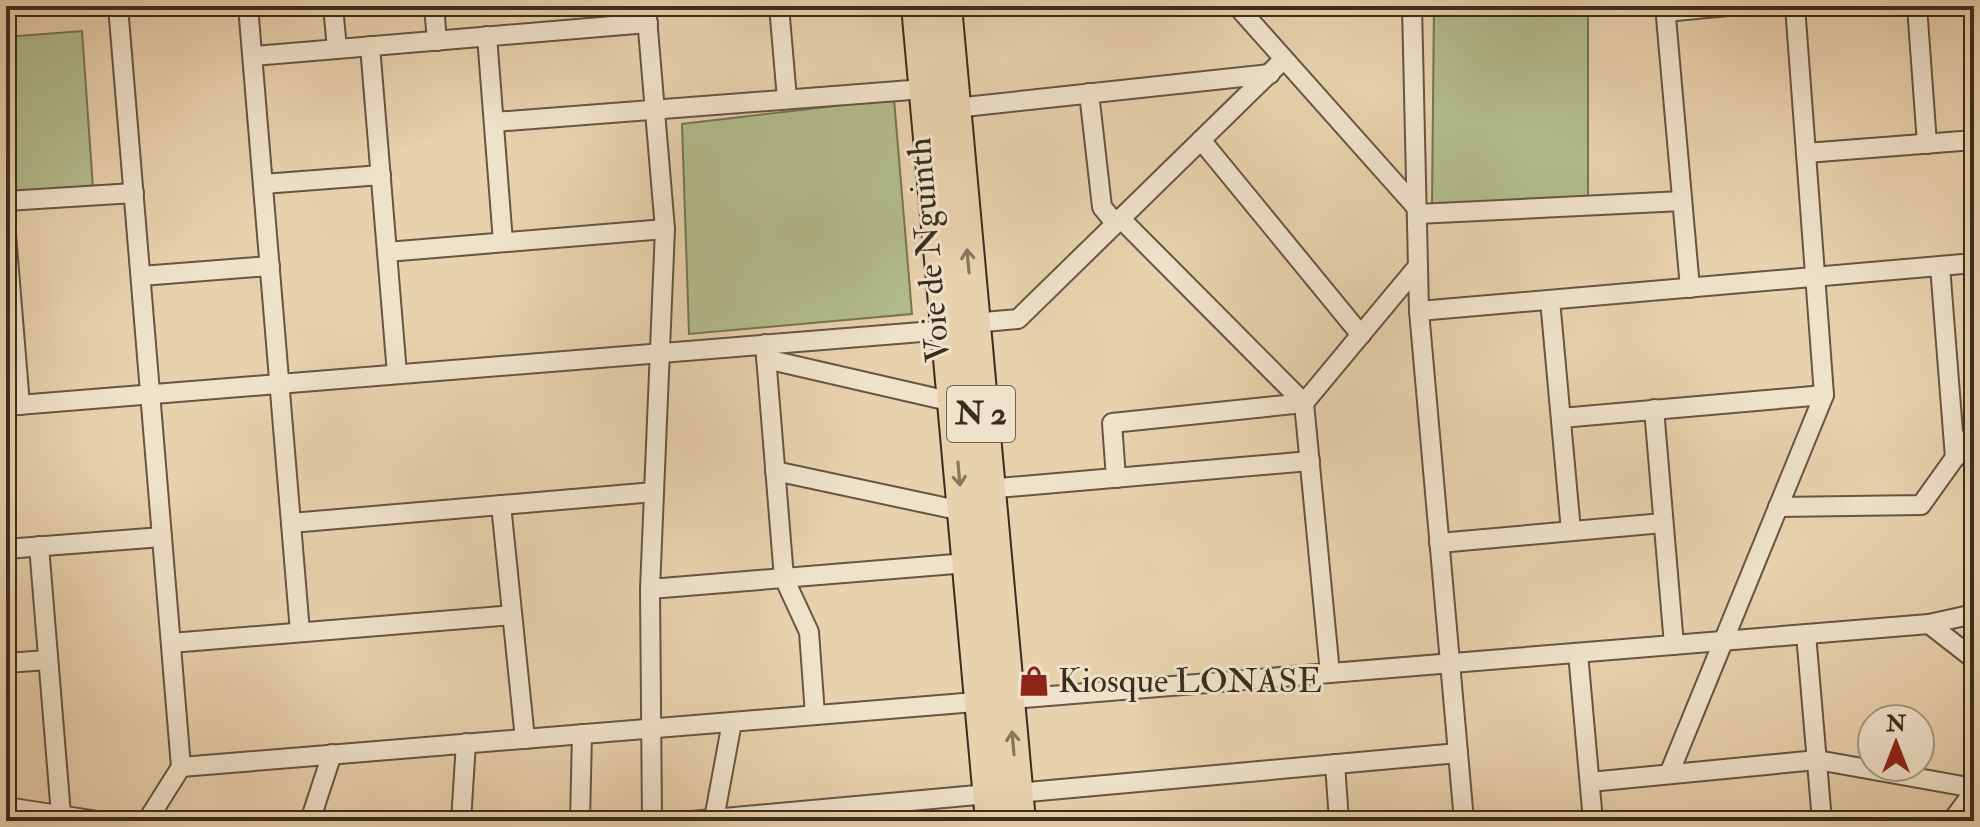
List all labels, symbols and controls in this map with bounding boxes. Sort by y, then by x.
street label: Voie de Nguinth [898,136,960,364]
one-way arrow [960,248,975,275]
road number: N 2 [947,386,1015,442]
one-way arrow [952,460,967,487]
place label: Kiosque LONASE [1058,660,1322,703]
shop icon: Kiosque LONASE [1017,664,1051,698]
north arrow [1856,703,1936,783]
text: N [1885,710,1906,738]
one-way arrow [1005,730,1020,757]

